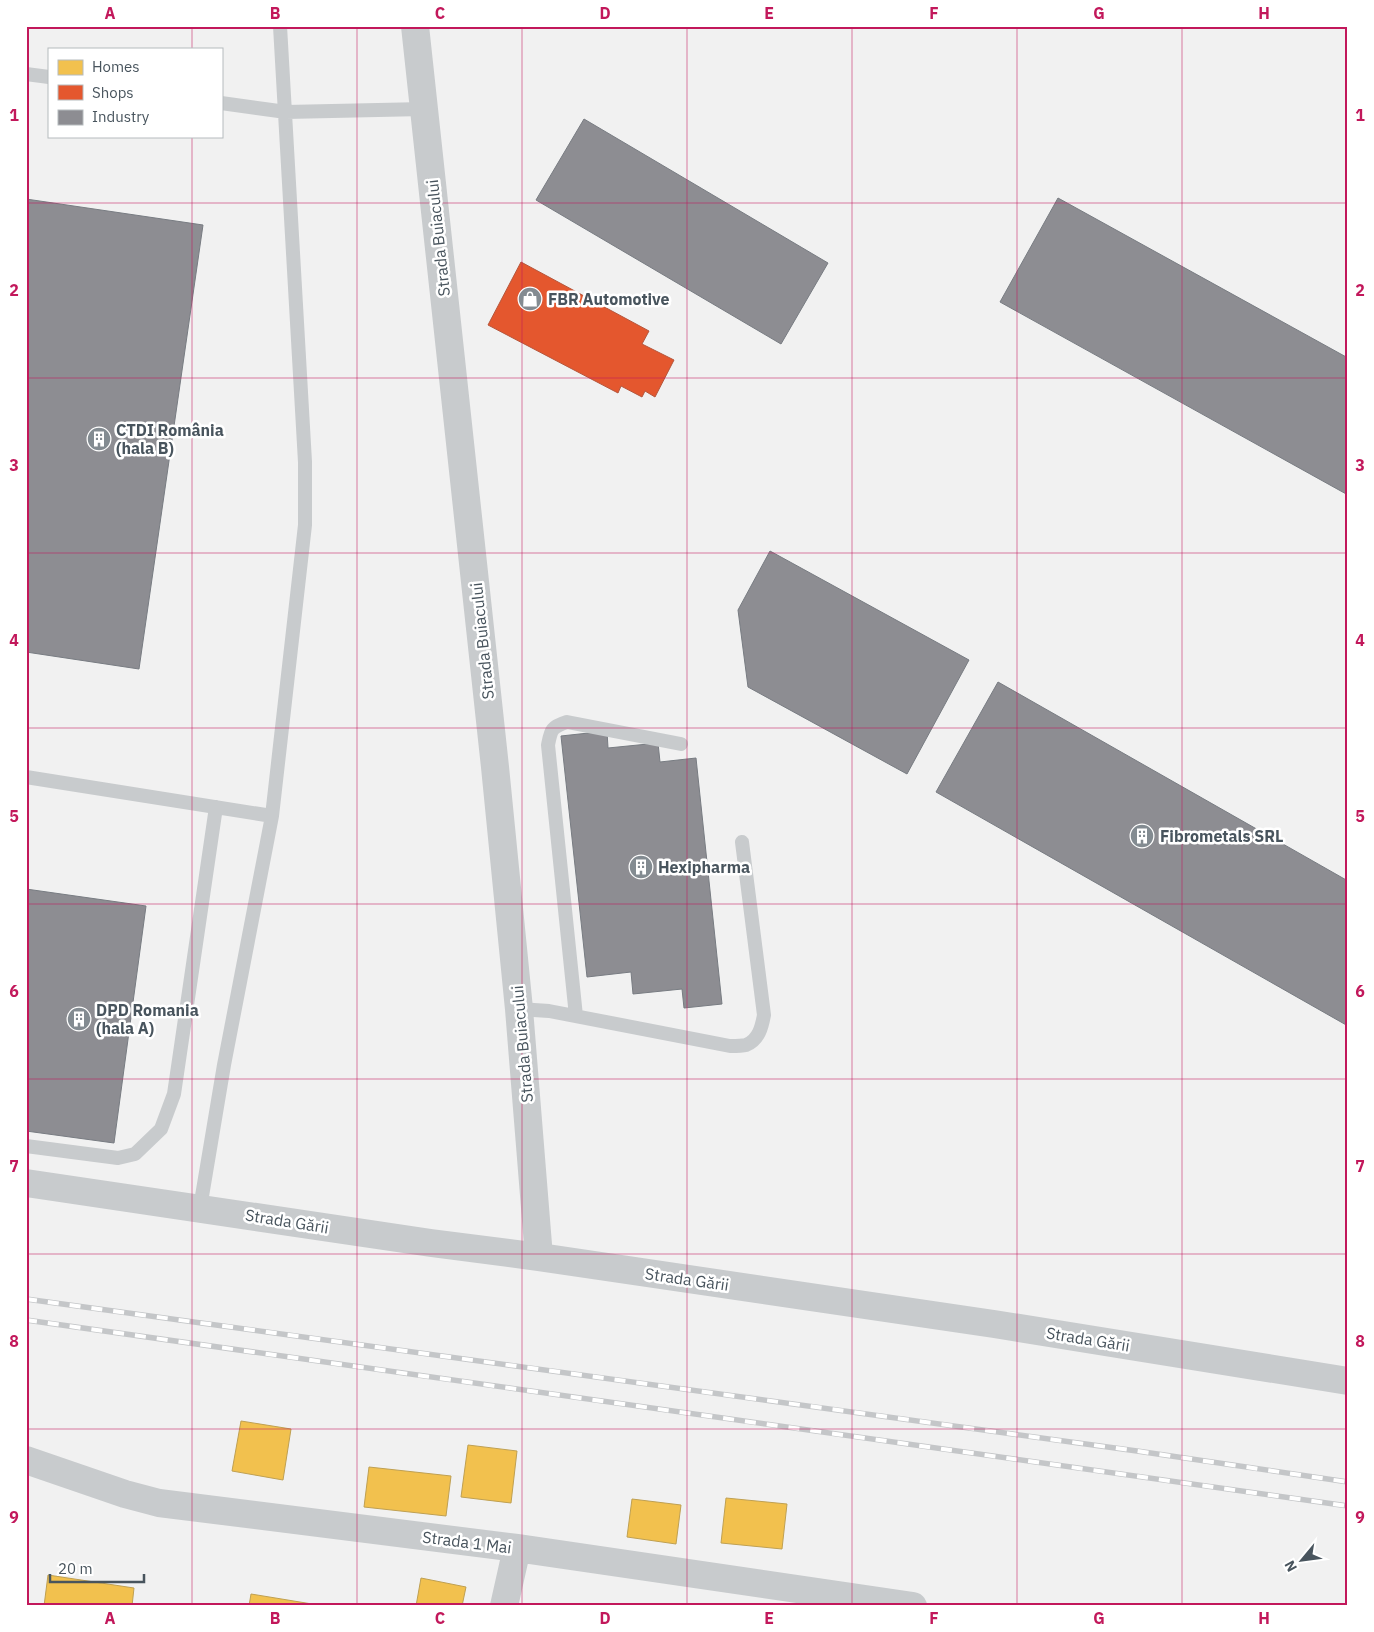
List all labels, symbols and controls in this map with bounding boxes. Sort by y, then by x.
text: A [105,3,116,23]
text: B [270,3,281,23]
text: C [435,3,445,23]
text: D [599,3,611,23]
text: E [764,3,774,23]
text: F [929,3,939,23]
text: G [1093,3,1105,23]
text: H [1258,3,1270,23]
legend [48,48,222,138]
text: Homes [92,57,140,76]
text: Shops [92,83,134,102]
text: 1 [9,105,19,125]
text: 1 [1355,105,1365,125]
text: Industry [92,107,150,126]
street label: Strada Buiacului [422,179,454,297]
text: 2 [9,280,19,300]
text: 2 [1355,280,1365,300]
shop icon: FBR Automotive [517,286,543,312]
place label: FBR Automotive [548,289,670,309]
place label: CTDI România (hala B) [116,420,224,458]
building icon: CTDI România (hala B) [86,426,112,452]
text: 3 [9,455,19,475]
text: 3 [1355,455,1365,475]
street label: Strada Buiacului [466,582,498,700]
text: 4 [9,630,19,650]
text: 4 [1355,630,1365,650]
text: 5 [9,806,19,826]
text: 5 [1355,806,1365,826]
building icon: Fibrometals SRL [1129,823,1155,849]
place label: Fibrometals SRL [1160,826,1284,846]
building icon: Hexipharma [628,854,654,880]
place label: Hexipharma [658,857,750,877]
text: 6 [9,981,19,1001]
text: 6 [1355,981,1365,1001]
street label: Strada Buiacului [507,985,537,1103]
place label: DPD Romania (hala A) [96,1000,199,1038]
building icon: DPD Romania (hala A) [66,1006,92,1032]
text: 7 [9,1156,19,1176]
text: 7 [1355,1156,1365,1176]
street label: Strada Gării [244,1205,330,1237]
street label: Strada Gării [644,1263,730,1295]
street label: Strada Gării [1045,1323,1131,1355]
text: 8 [9,1331,19,1351]
text: 8 [1355,1331,1365,1351]
text: 9 [9,1507,19,1527]
text: 9 [1355,1507,1365,1527]
street label: Strada 1 Mai [421,1527,513,1557]
north arrow [1276,1534,1326,1584]
scale bar [50,1552,144,1584]
text: N [1280,1558,1301,1575]
text: 20 m [58,1559,93,1578]
text: A [105,1608,116,1628]
text: B [270,1608,281,1628]
text: C [435,1608,445,1628]
text: D [599,1608,611,1628]
text: E [764,1608,774,1628]
text: F [929,1608,939,1628]
text: G [1093,1608,1105,1628]
text: H [1258,1608,1270,1628]

